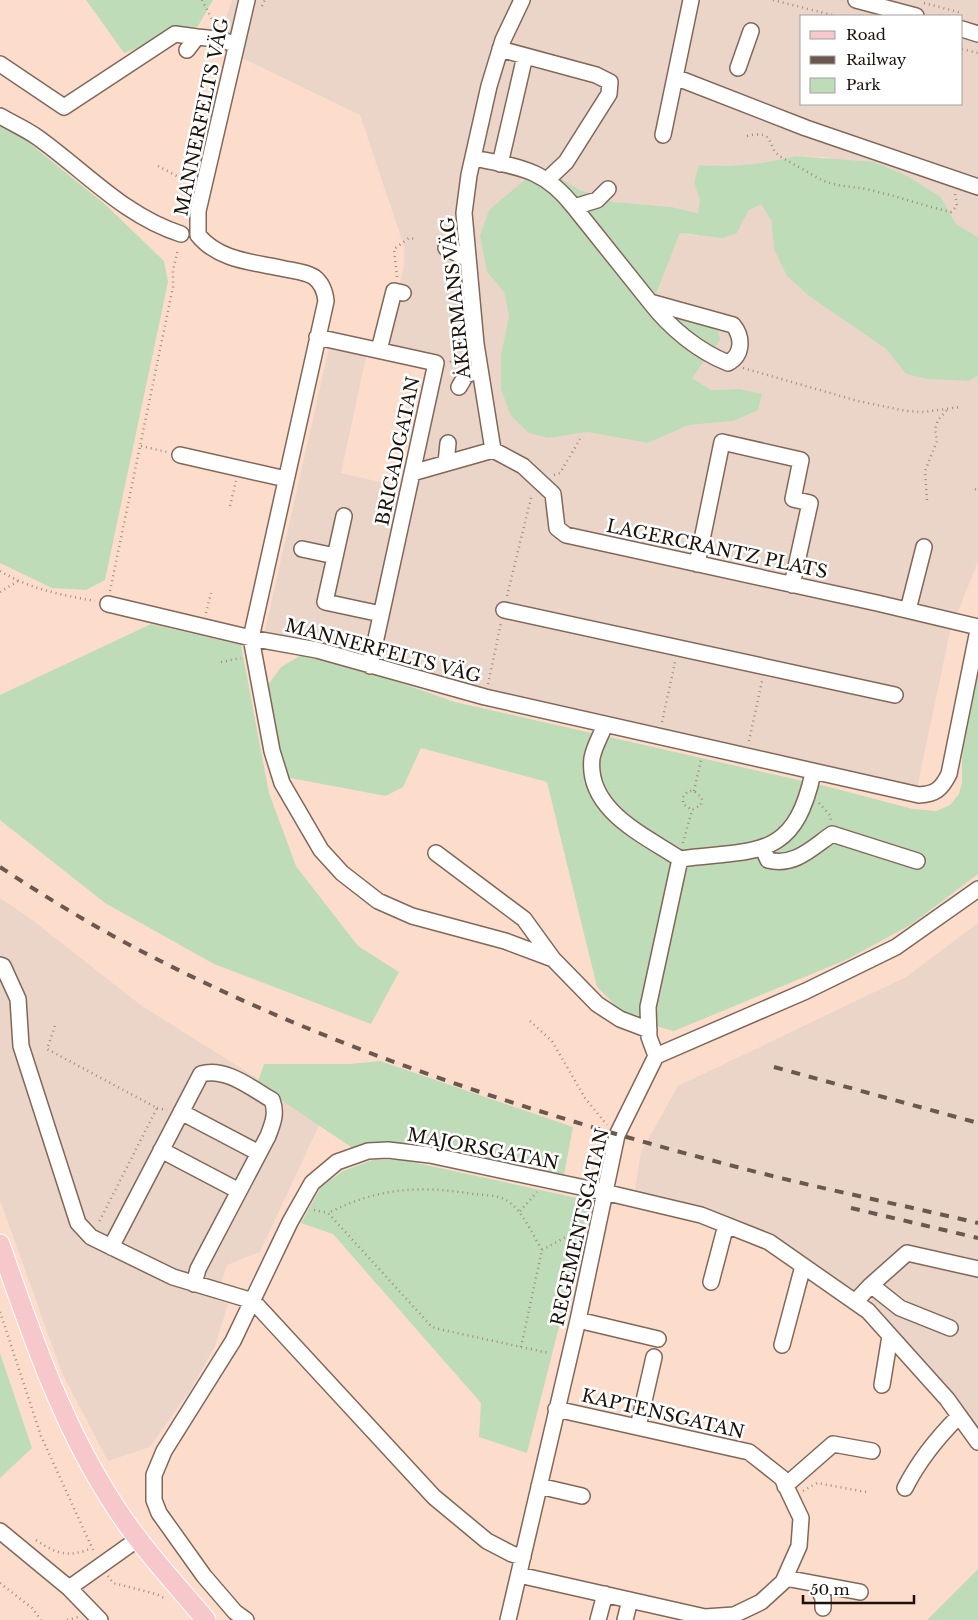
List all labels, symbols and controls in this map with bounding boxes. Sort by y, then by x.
street label: MANNERFELTS VÄG [169,15,234,218]
legend [800,15,963,105]
text: Road [846,25,886,44]
text: Railway [846,50,907,69]
text: Park [846,75,882,94]
street label: ÅKERMANS VÄG [436,216,476,381]
street label: BRIGADGATAN [371,375,425,527]
street label: LAGERCRANTZ PLATS [604,515,830,583]
street label: MANNERFELTS VÄG [283,613,484,688]
street label: MAJORSGATAN [405,1123,561,1175]
street label: REGEMENTSGATAN [547,1126,613,1328]
street label: KAPTENSGATAN [579,1385,747,1443]
scale bar [803,1572,914,1604]
text: 50 m [810,1580,850,1599]

